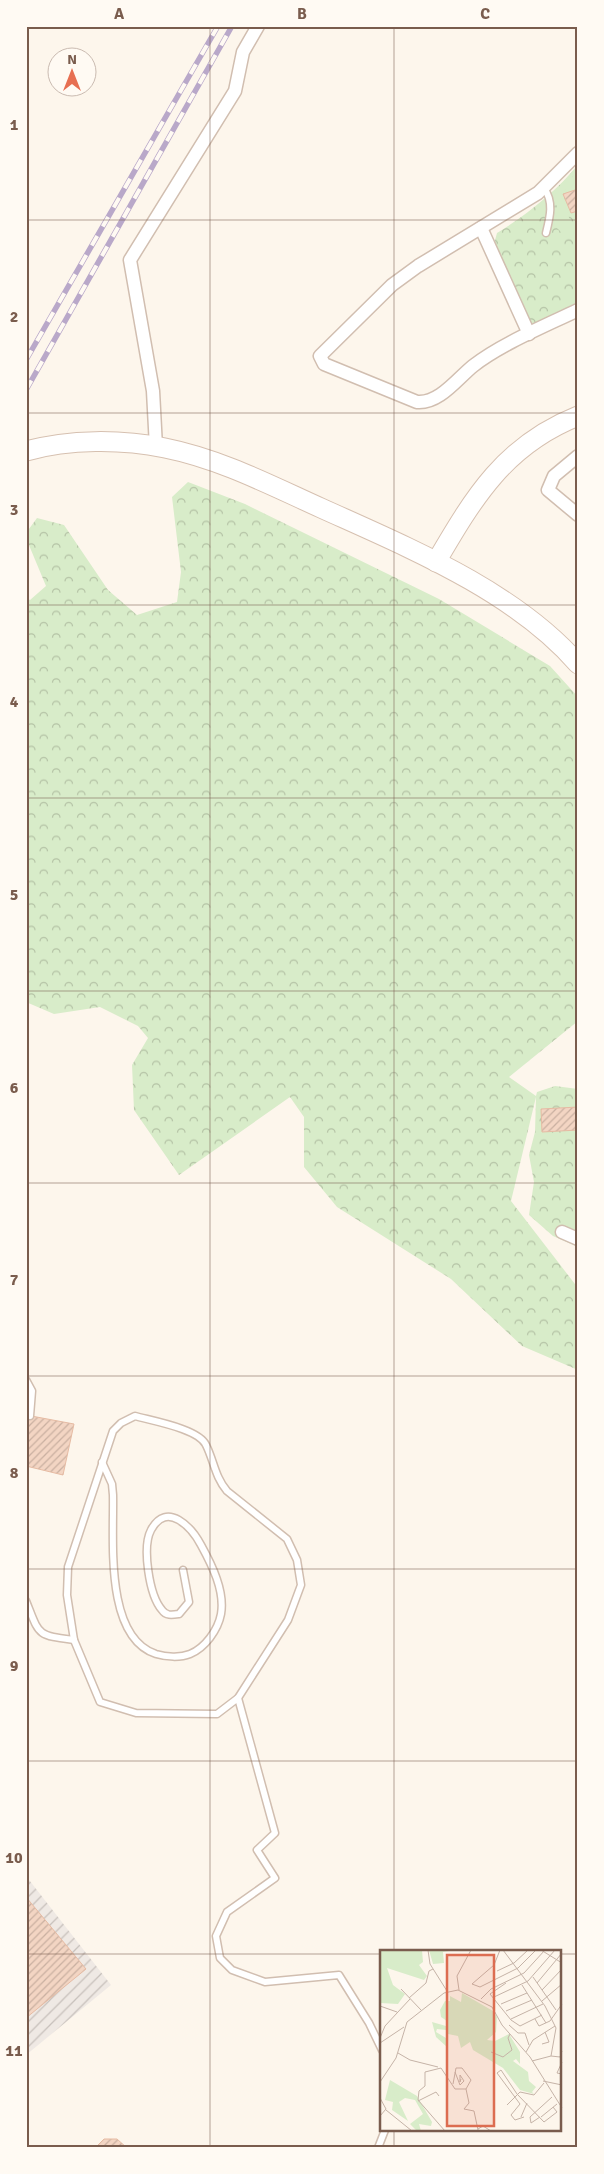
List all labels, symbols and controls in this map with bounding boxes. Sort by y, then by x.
text: A [114,4,125,24]
text: B [297,4,307,24]
text: C [480,4,490,24]
north arrow [48,48,98,98]
text: N [67,51,77,68]
text: 1 [10,115,19,135]
text: 2 [10,307,18,327]
text: 3 [10,500,18,520]
text: 4 [10,692,19,712]
text: 5 [10,885,18,905]
text: 6 [10,1078,19,1098]
text: 7 [10,1270,19,1290]
text: 8 [10,1463,19,1483]
text: 9 [10,1656,19,1676]
text: 10 [5,1848,23,1868]
inset map [380,1950,562,2132]
text: 11 [5,2041,23,2061]

